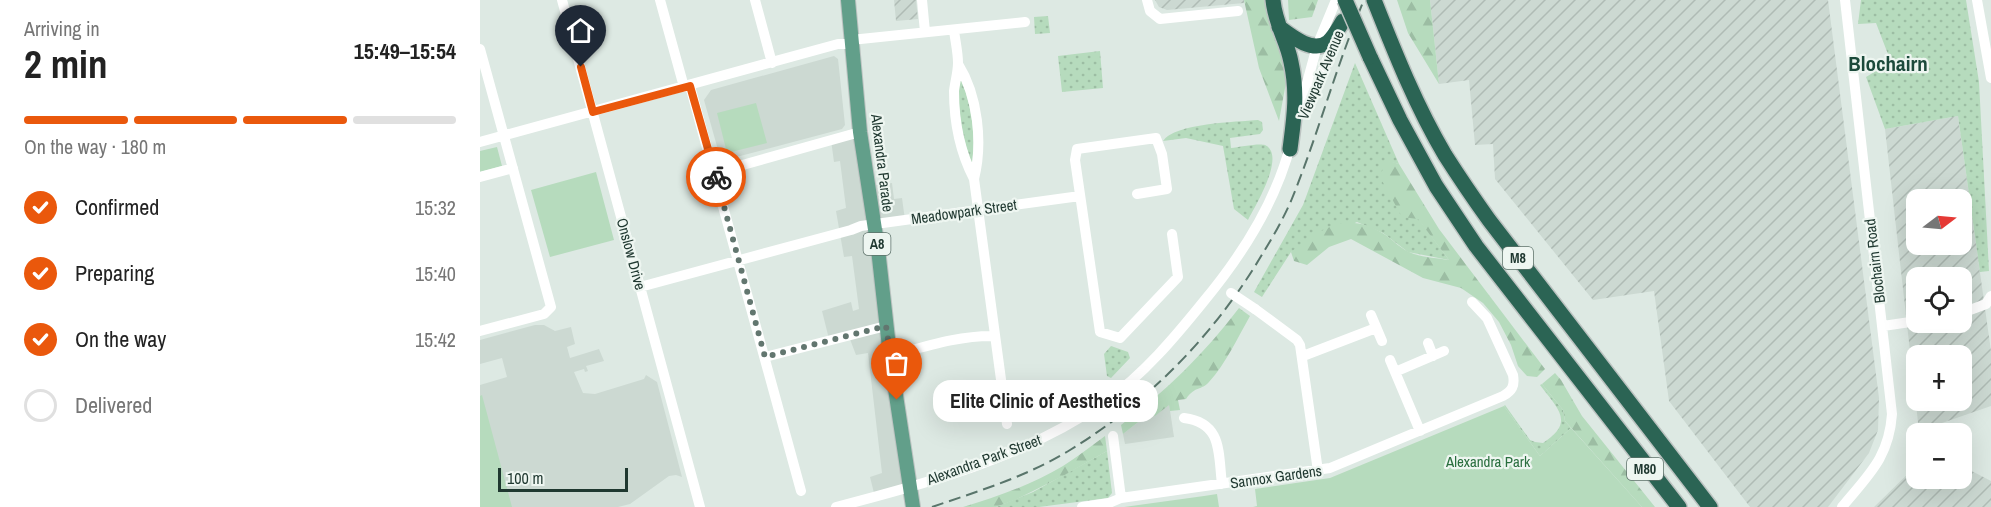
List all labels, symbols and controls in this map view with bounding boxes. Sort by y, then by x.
pin [555,5,606,67]
icon: home [564,14,597,47]
text: Arriving in [24,15,100,42]
street label: Viewpark Avenue [1292,27,1349,123]
text: 15:49–15:54 [354,36,456,66]
text: 2 min [24,38,108,90]
district label: Blochairn [1848,49,1928,78]
street label: Alexandra Parade [866,112,899,213]
text: On the way · 180 m [24,133,166,160]
courier [686,147,746,207]
icon: bike [700,161,733,194]
north arrow [1906,189,1972,255]
map controls [1906,189,1972,489]
icon: check [24,191,57,224]
text: Confirmed [75,192,159,222]
text: 15:32 [415,194,456,221]
street label: Meadowpark Street [910,194,1019,229]
street label: Onslow Drive [612,215,651,292]
street label: Blochairn Road [1859,218,1890,304]
road number: A8 [864,233,890,255]
road number: M8 [1503,247,1533,269]
icon: check [24,257,57,290]
text: Preparing [75,258,154,288]
text: 15:40 [415,260,456,287]
button: locate [1906,267,1972,333]
icon: check [24,323,57,356]
text: On the way [75,324,166,354]
text: 15:42 [415,326,456,353]
pin [871,338,922,400]
button: + [1906,345,1972,411]
icon: bag [880,347,913,380]
callout: Elite Clinic of Aesthetics [933,379,1158,421]
text: Elite Clinic of Aesthetics [950,387,1141,414]
text: Delivered [75,390,152,420]
button: − [1906,423,1972,489]
street label: Alexandra Park Street [923,429,1044,490]
park label: Alexandra Park [1445,451,1531,472]
road number: M80 [1627,458,1663,480]
street label: Sannox Gardens [1229,460,1323,493]
scale bar [498,465,628,492]
text: 100 m [507,467,543,489]

